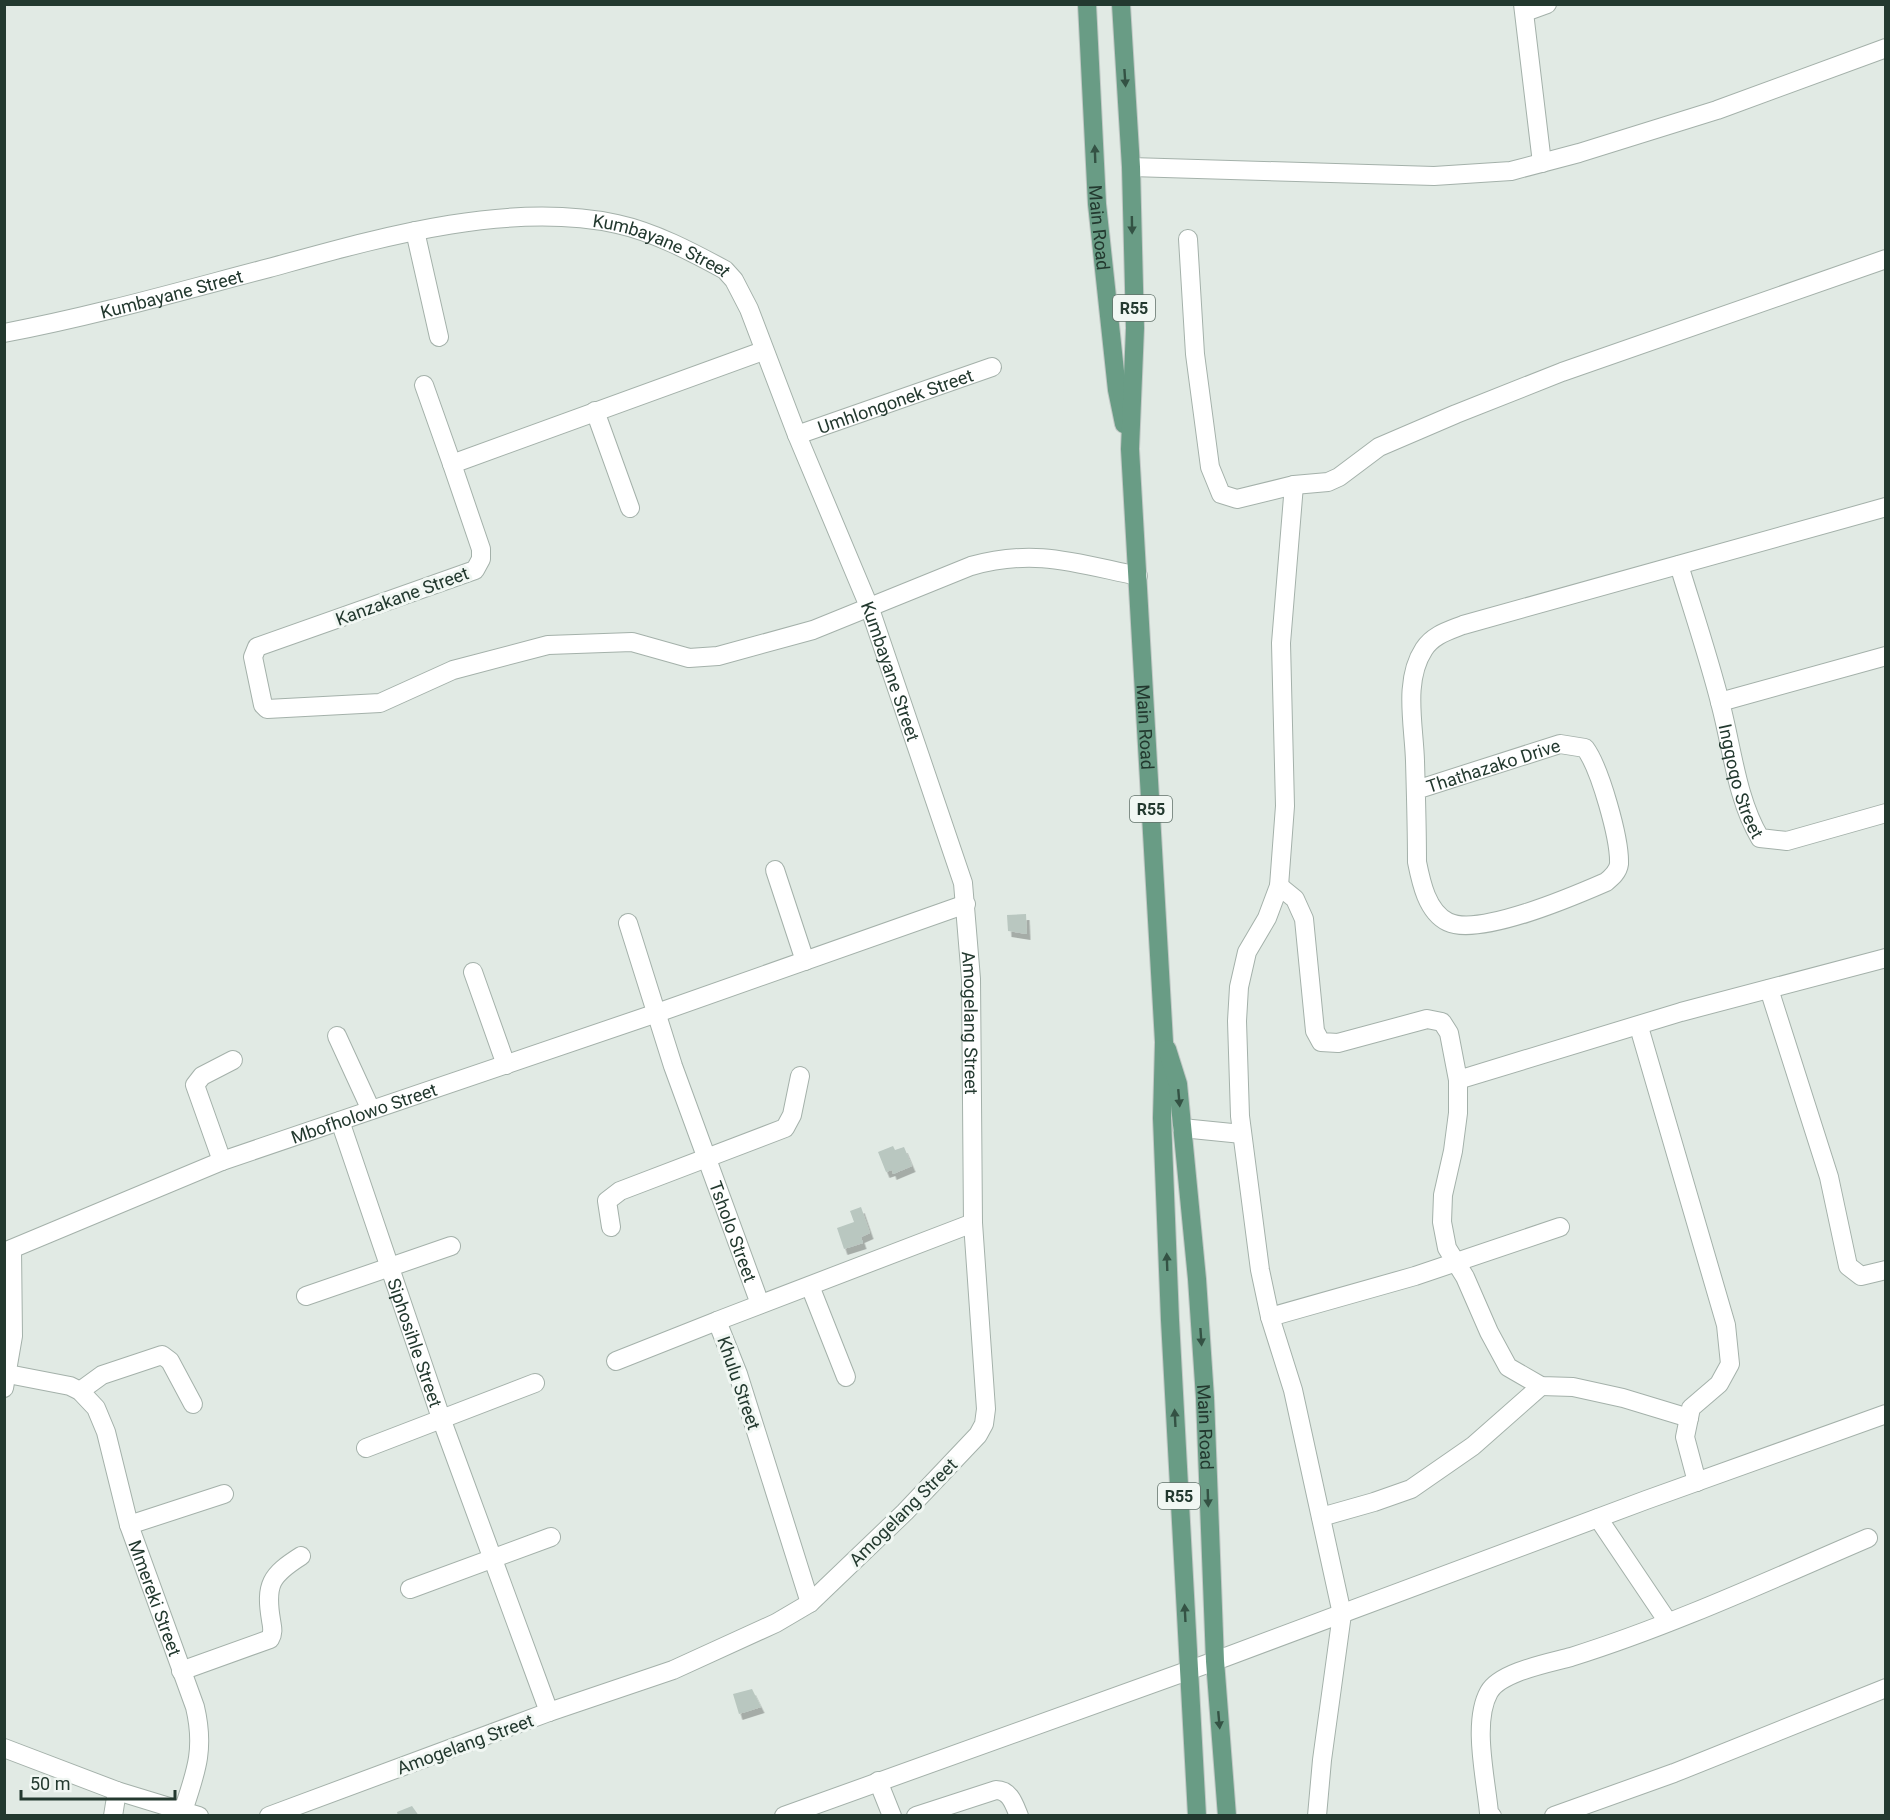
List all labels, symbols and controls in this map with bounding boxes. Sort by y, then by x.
one-way arrow [1121,69,1130,88]
one-way arrow [1091,144,1100,163]
street label: Main Road [1086,184,1115,271]
street label: Kumbayane Street [592,209,736,280]
one-way arrow [1128,216,1137,235]
street label: Kumbayane Street [98,265,245,322]
road number: R55 [1113,295,1155,321]
street label: Umhlongonek Street [815,364,976,438]
street label: Kanzakane Street [333,562,472,630]
street label: Kumbayane Street [857,598,925,744]
street label: Main Road [1133,684,1159,770]
street label: Ingqoqo Street [1715,722,1768,842]
street label: Thathazako Drive [1424,734,1563,797]
road number: R55 [1130,796,1172,822]
street label: Amogelang Street [958,950,982,1095]
street label: Mbofholowo Street [288,1078,440,1147]
one-way arrow [1175,1089,1184,1108]
street label: Tsholo Street [705,1178,762,1285]
one-way arrow [1163,1253,1172,1272]
street label: Siphosihle Street [384,1275,447,1410]
one-way arrow [1196,1328,1205,1347]
street label: Khulu Street [713,1334,765,1433]
street label: Main Road [1194,1384,1218,1470]
one-way arrow [1170,1408,1179,1427]
street label: Amogelang Street [845,1454,961,1570]
road number: R55 [1158,1483,1200,1509]
one-way arrow [1204,1489,1213,1508]
street label: Mmereki Street [125,1537,186,1659]
one-way arrow [1180,1603,1189,1622]
street label: Amogelang Street [394,1710,536,1778]
one-way arrow [1214,1710,1224,1729]
scale bar [21,1763,176,1801]
text: 50 m [30,1773,70,1794]

